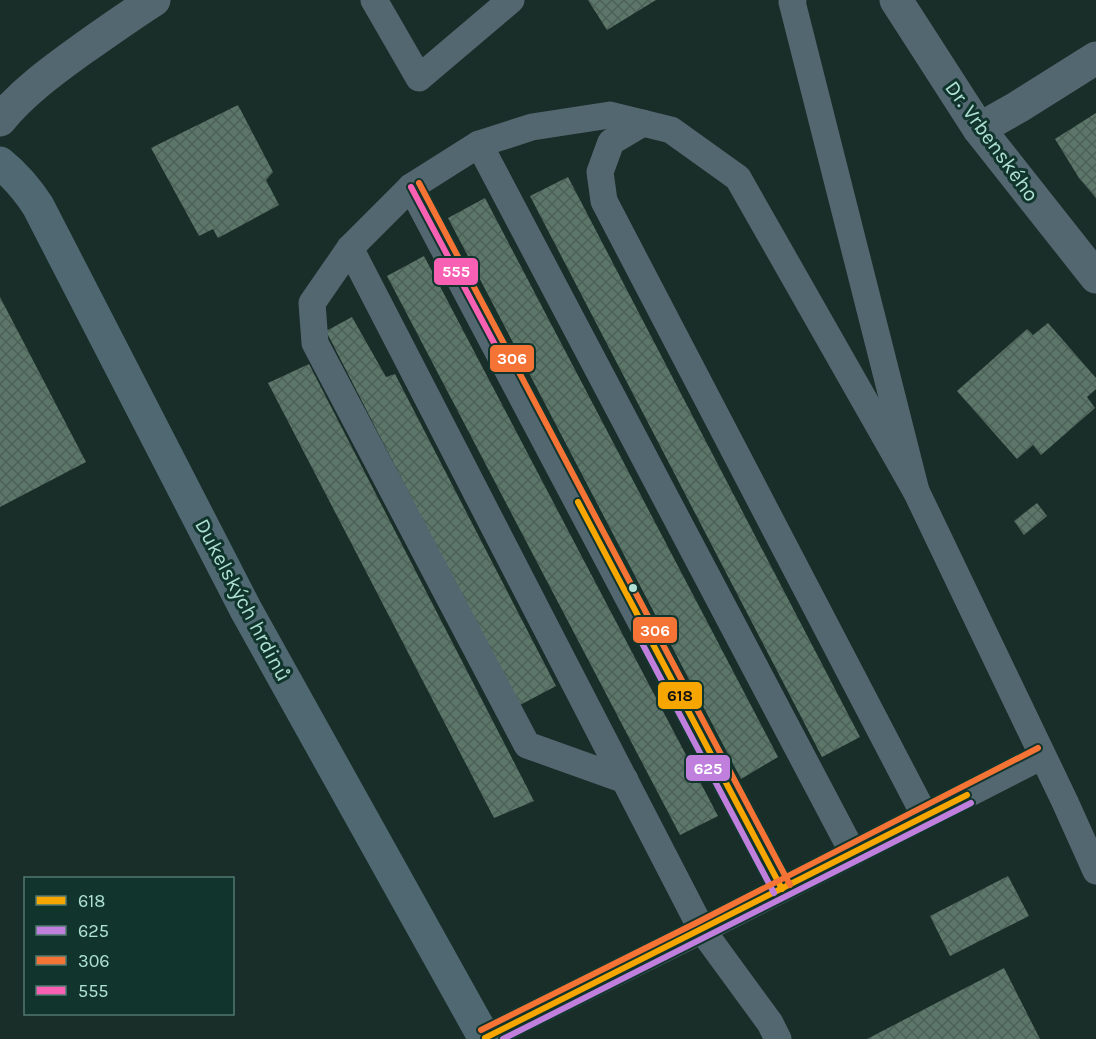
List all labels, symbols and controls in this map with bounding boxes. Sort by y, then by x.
street label: Dr. Vrbenského [940,76,1044,206]
line badge: 555 [433,257,479,286]
text: 555 [442,262,470,281]
line badge: 306 [489,344,535,373]
text: 306 [497,349,527,368]
street label: Dukelských hrdinů [190,515,296,685]
unlabelled marker [627,582,639,594]
line badge: 306 [632,616,678,644]
text: 306 [640,621,670,640]
line badge: 618 [657,681,703,710]
text: 618 [667,686,693,705]
line badge: 625 [685,754,731,782]
text: 625 [694,759,722,778]
legend [24,877,234,1015]
text: 618 [78,890,105,912]
text: 625 [78,920,109,942]
text: 306 [78,950,110,972]
text: 555 [78,980,108,1002]

